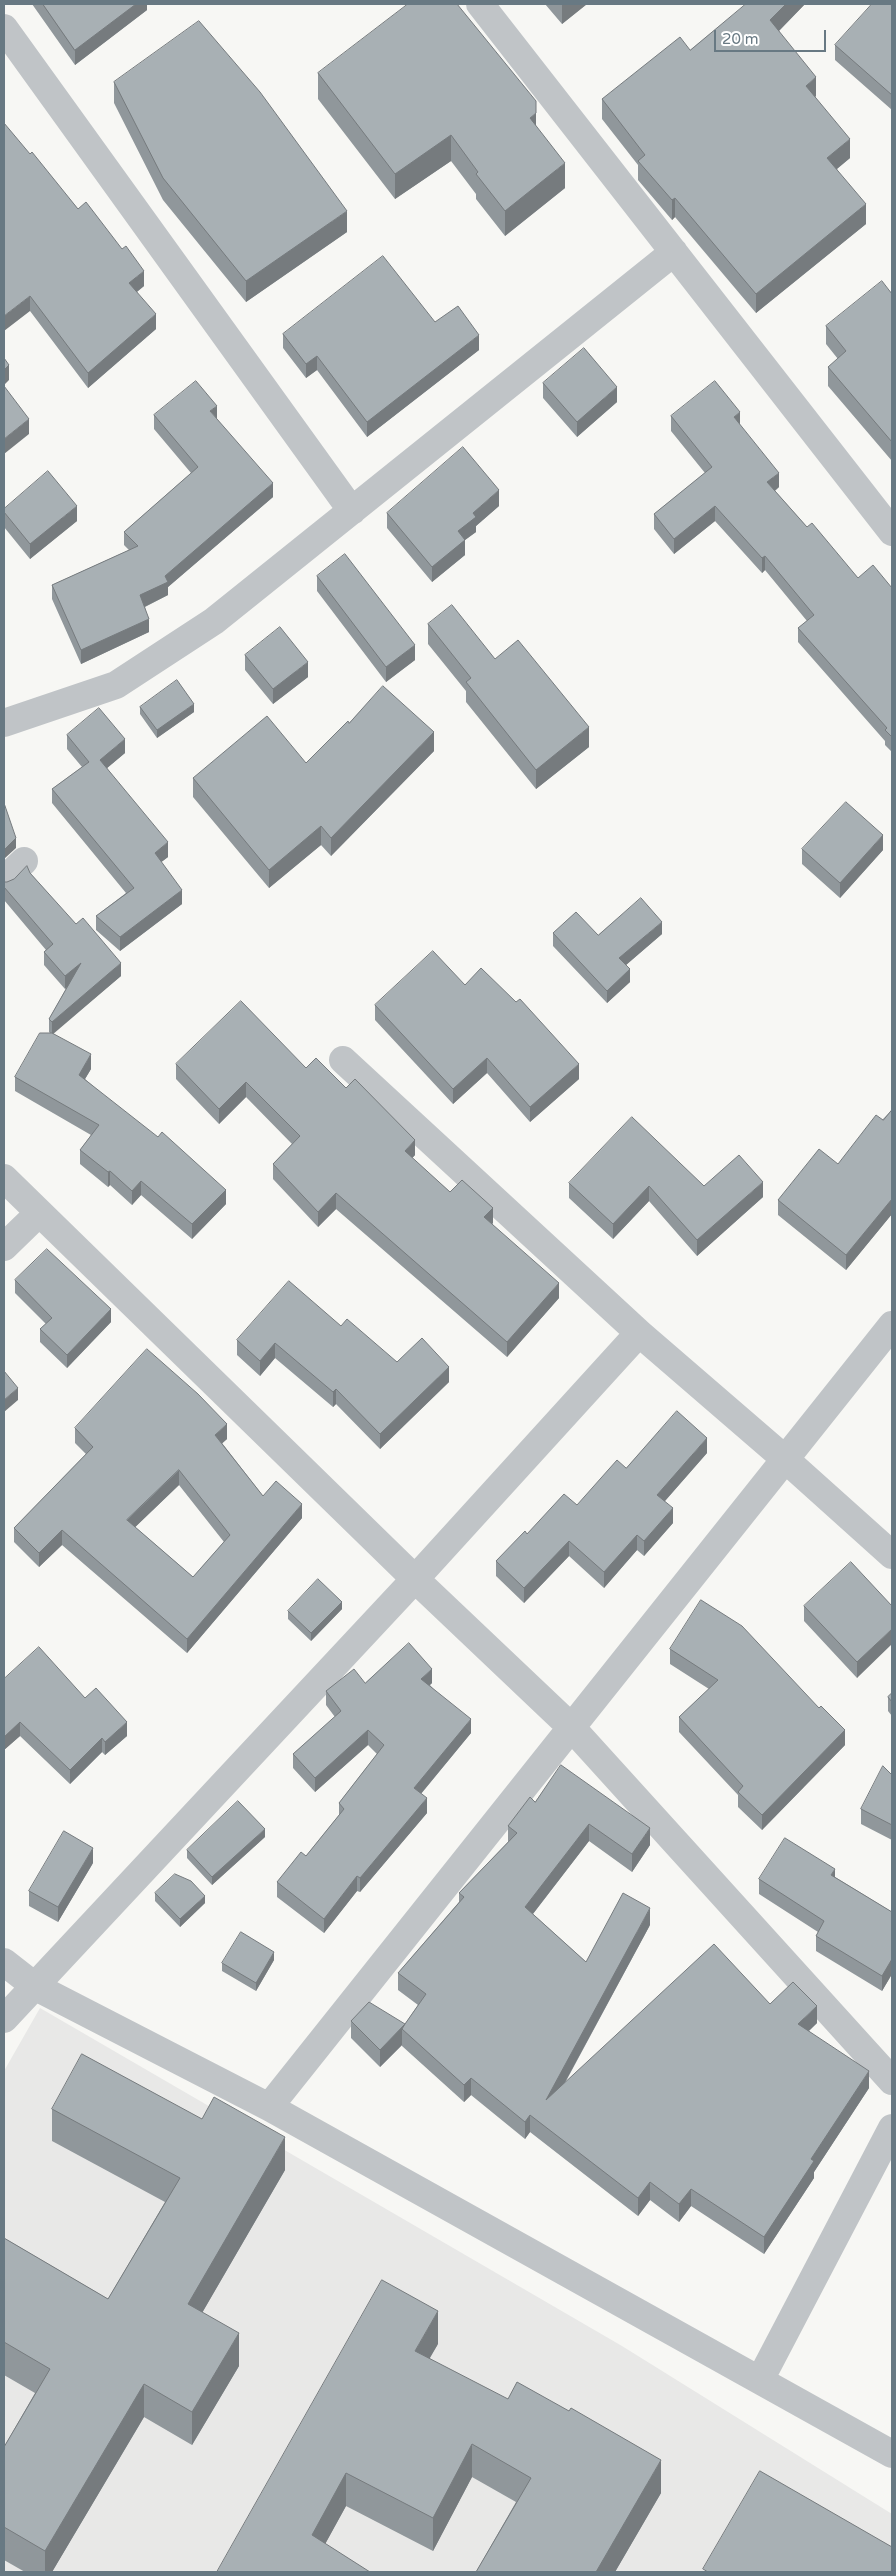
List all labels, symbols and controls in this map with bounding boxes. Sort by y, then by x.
scale bar [716,20,828,52]
text: 20 m [722,30,759,48]

